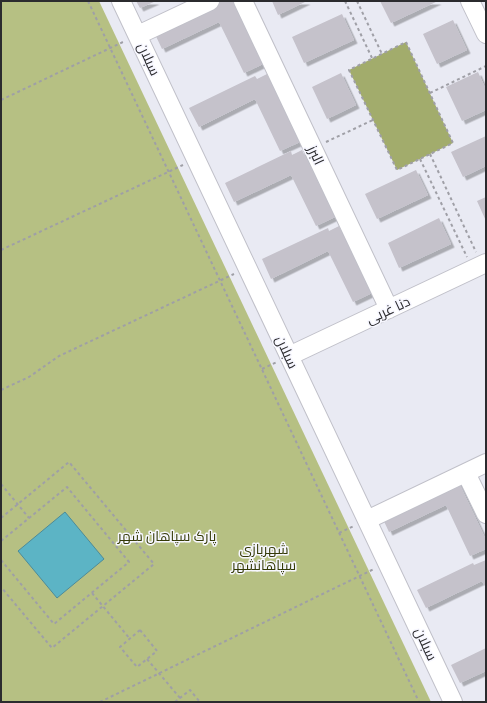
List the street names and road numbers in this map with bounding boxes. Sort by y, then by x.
street label: سبلان [134,40,164,78]
street label: البرز [303,142,327,168]
street label: دنا غربی [364,293,413,328]
street label: سبلان [272,333,302,371]
street label: سبلان [411,625,441,663]

